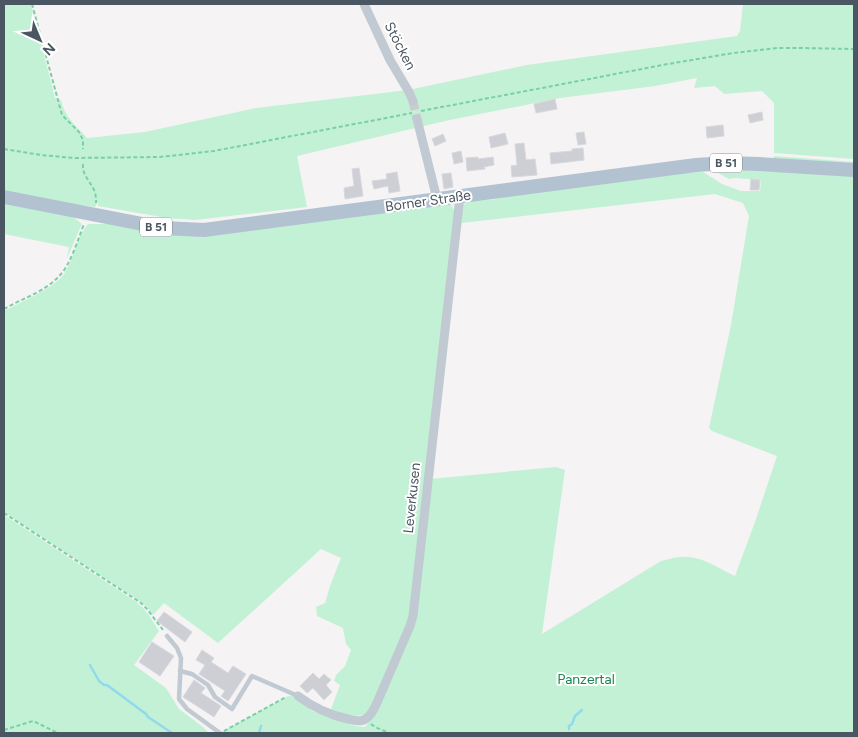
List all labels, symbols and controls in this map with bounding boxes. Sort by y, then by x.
north arrow [15,15,65,65]
street label: Stöcken [381,19,419,73]
text: N [39,39,58,59]
road number: B 51 [710,154,742,172]
street label: Borner Straße [384,187,472,215]
road number: B 51 [140,218,172,236]
street label: Leverkusen [400,462,424,534]
park label: Panzertal [557,671,615,688]

